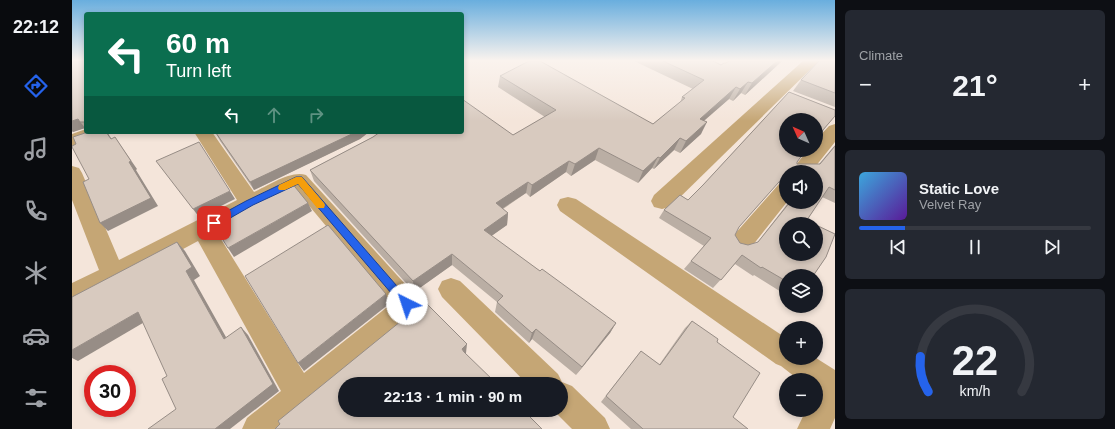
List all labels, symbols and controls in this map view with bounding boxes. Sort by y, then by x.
text: 22:12 [13,17,59,37]
icon: left [100,28,152,80]
text: 60 m [166,28,230,59]
text: Climate [859,48,903,63]
text: Turn left [166,61,231,81]
text: 21° [952,69,998,102]
icon: directions [22,72,50,100]
text: − [859,72,872,97]
text: + [1078,72,1091,97]
icon: left [221,104,243,126]
icon: ahead [263,104,285,126]
icon: right [305,104,327,126]
north arrow [779,113,823,157]
map controls [779,113,823,417]
icon: music [22,135,50,163]
button: sound [779,165,823,209]
text: Static Love [919,180,999,197]
icon: phone [22,197,50,225]
text: Velvet Ray [919,197,981,212]
pin [197,206,231,240]
icon: arrive [203,212,225,234]
button: search [779,217,823,261]
icon: previous [887,236,909,258]
icon: pause [964,236,986,258]
icon: next [1041,236,1063,258]
icon: climate [22,259,50,287]
button: layers [779,269,823,313]
position arrow [386,283,428,325]
button: + [779,321,823,365]
icon: car [22,322,50,350]
text: 22 [952,337,998,384]
speed limit sign: 30 [84,365,136,417]
button: − [779,373,823,417]
text: km/h [960,383,991,399]
icon: filters [22,384,50,412]
text: 22:13 · 1 min · 90 m [384,388,522,405]

